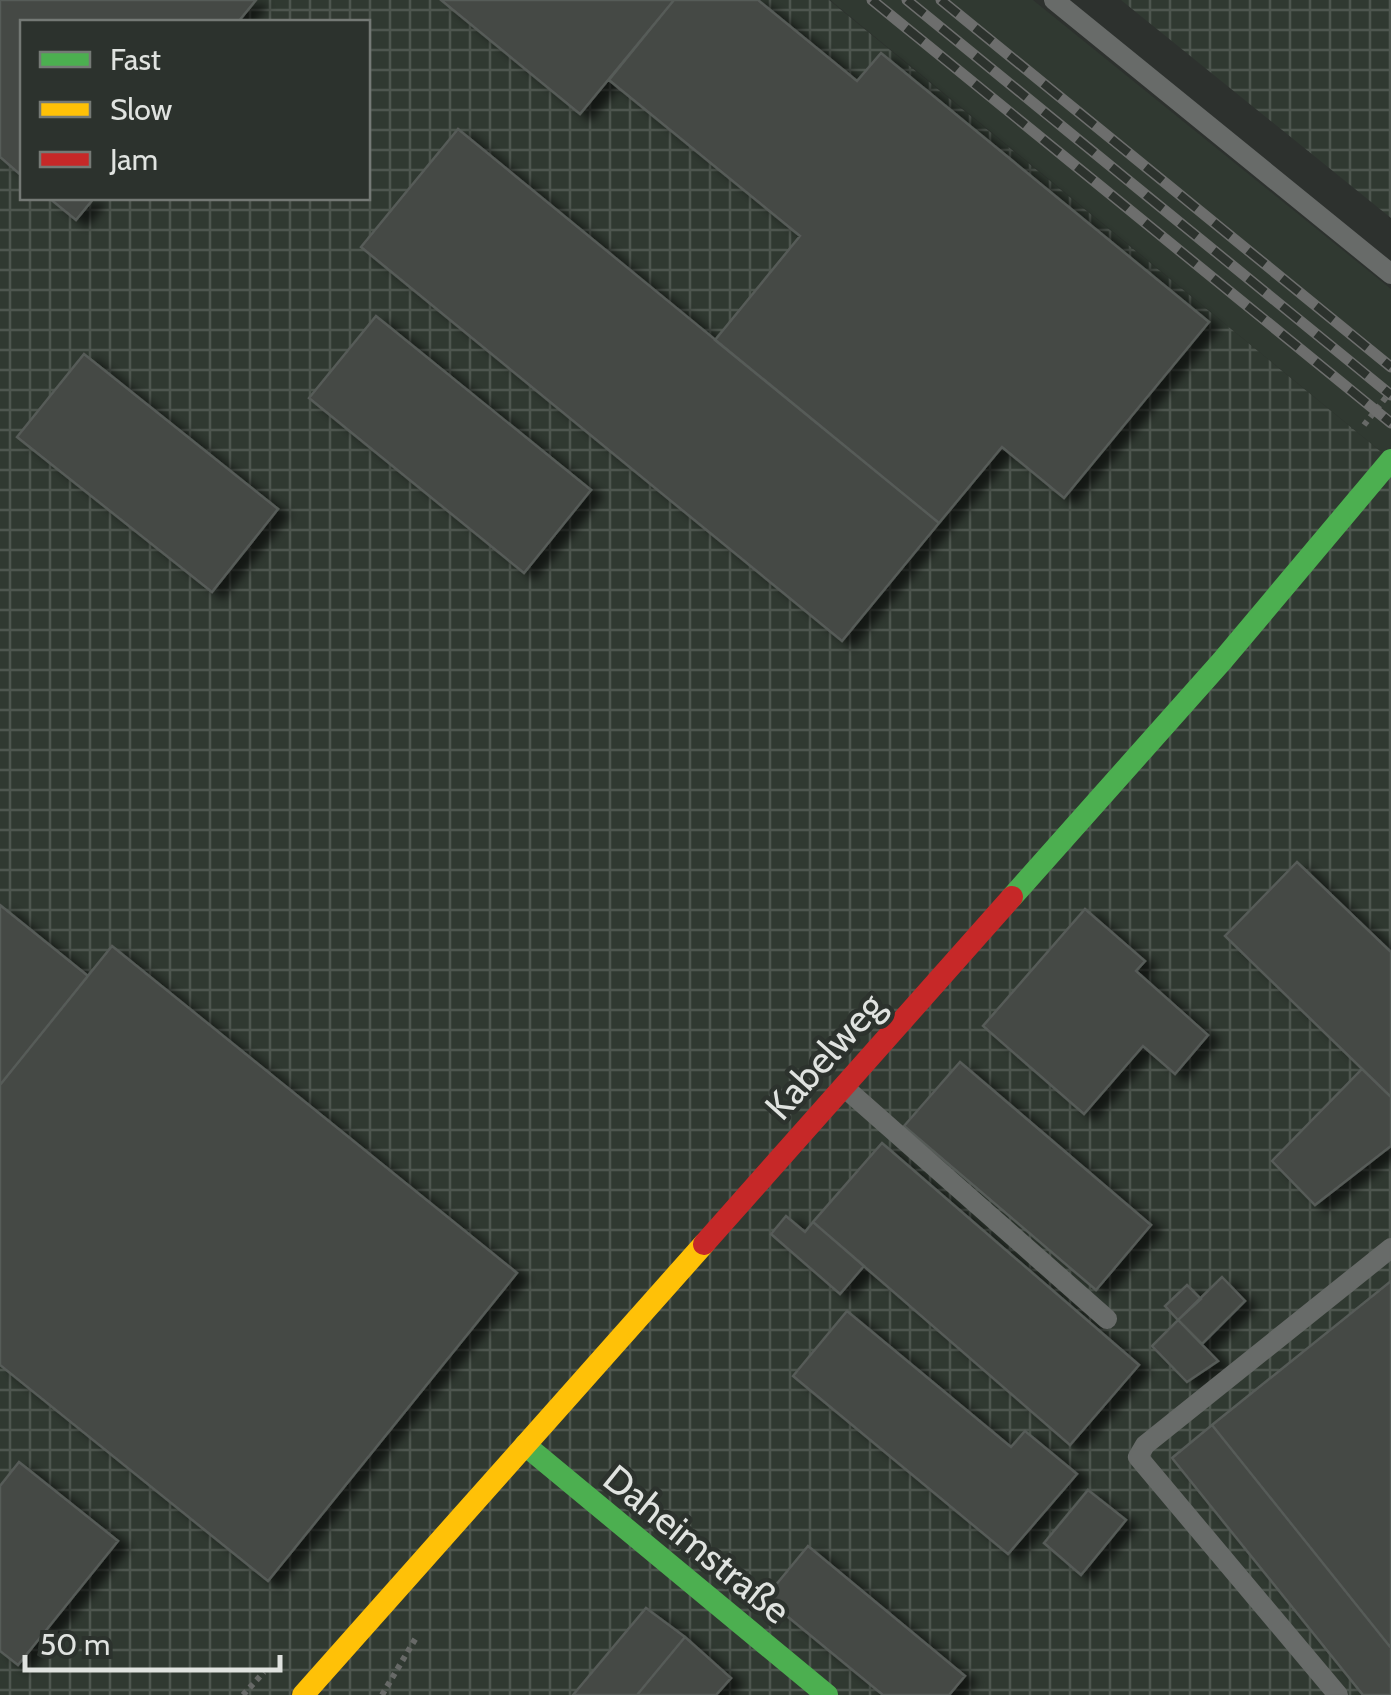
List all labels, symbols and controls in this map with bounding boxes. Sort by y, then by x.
legend [20,20,370,200]
text: Fast [110,41,161,78]
text: Slow [110,91,173,128]
text: Jam [109,141,158,178]
street label: Kabelweg [755,982,894,1129]
street label: Daheimstraße [594,1454,800,1634]
scale bar [25,1610,280,1672]
text: 50 m [40,1626,110,1663]

